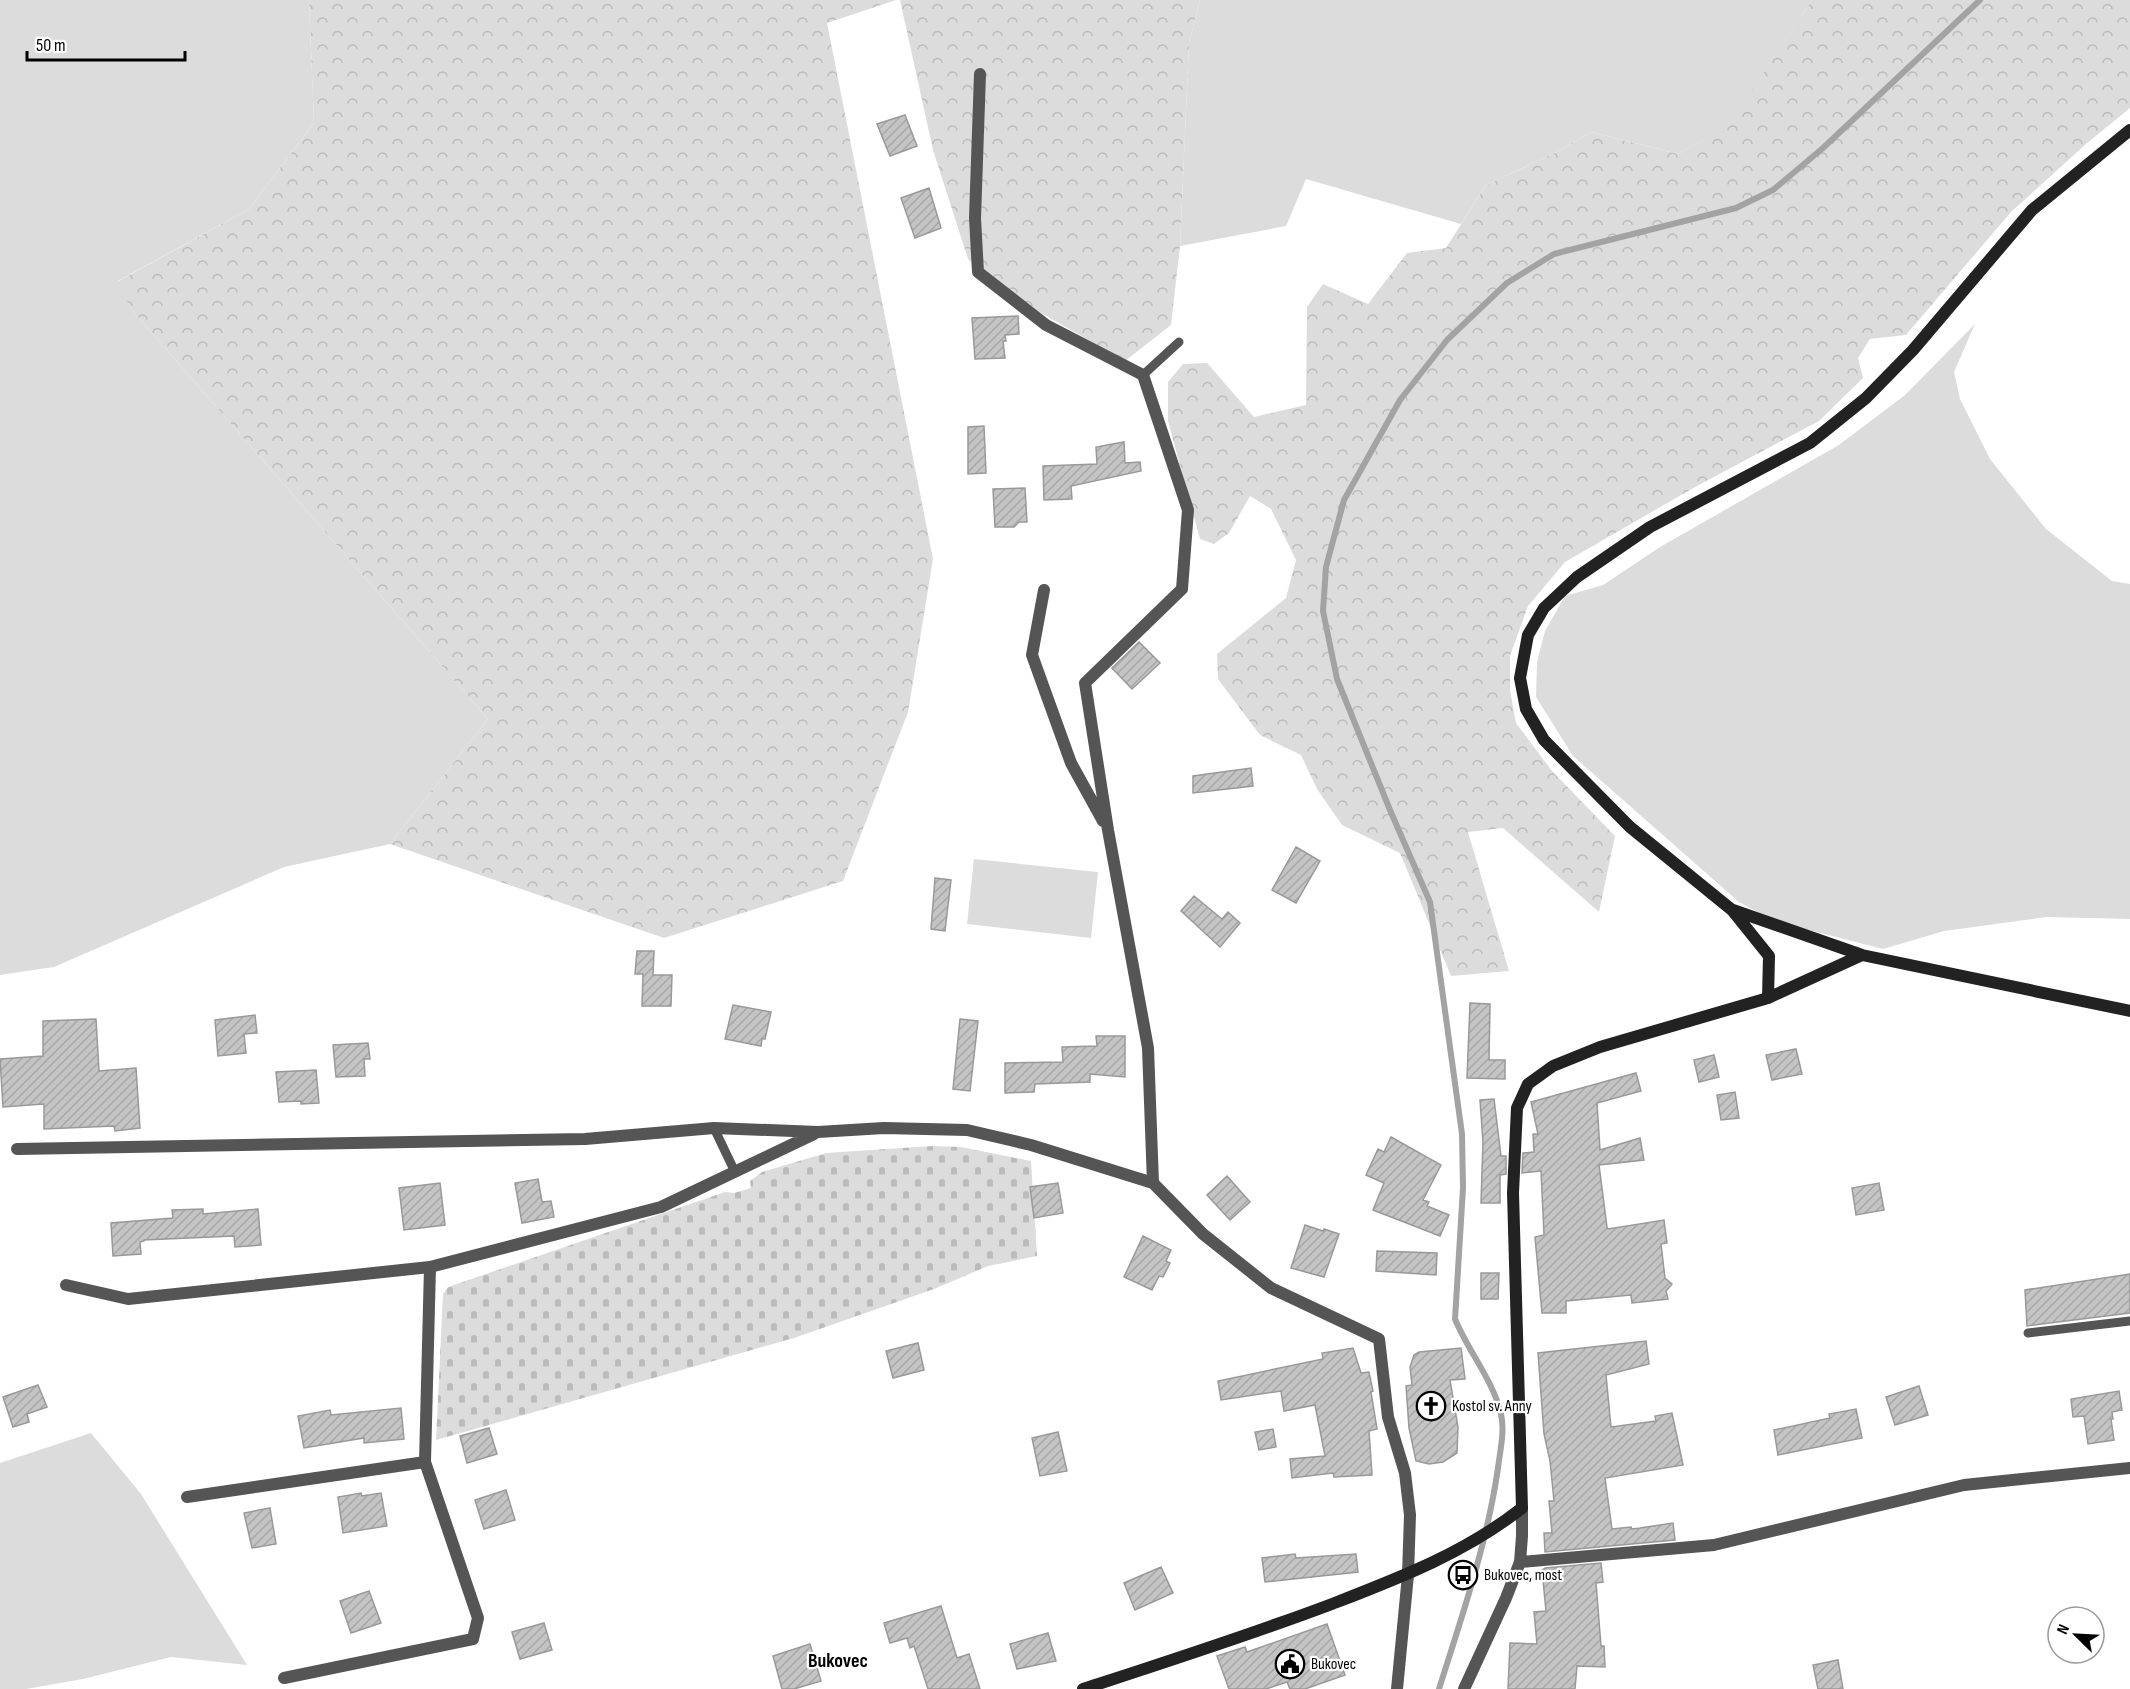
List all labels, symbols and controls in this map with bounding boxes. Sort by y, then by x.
scale bar [27,24,184,62]
text: 50 m [36,35,66,56]
church icon: Kostol sv. Anny [1415,1390,1447,1422]
place label: Kostol sv. Anny [1452,1397,1532,1416]
bus stop icon: Bukovec, most [1447,1559,1479,1591]
place label: Bukovec, most [1484,1566,1562,1585]
north arrow [2046,1605,2106,1665]
text: N [2053,1622,2074,1637]
public building icon: Bukovec [1274,1648,1306,1680]
district label: Bukovec [808,1649,868,1673]
place label: Bukovec [1311,1655,1356,1674]

